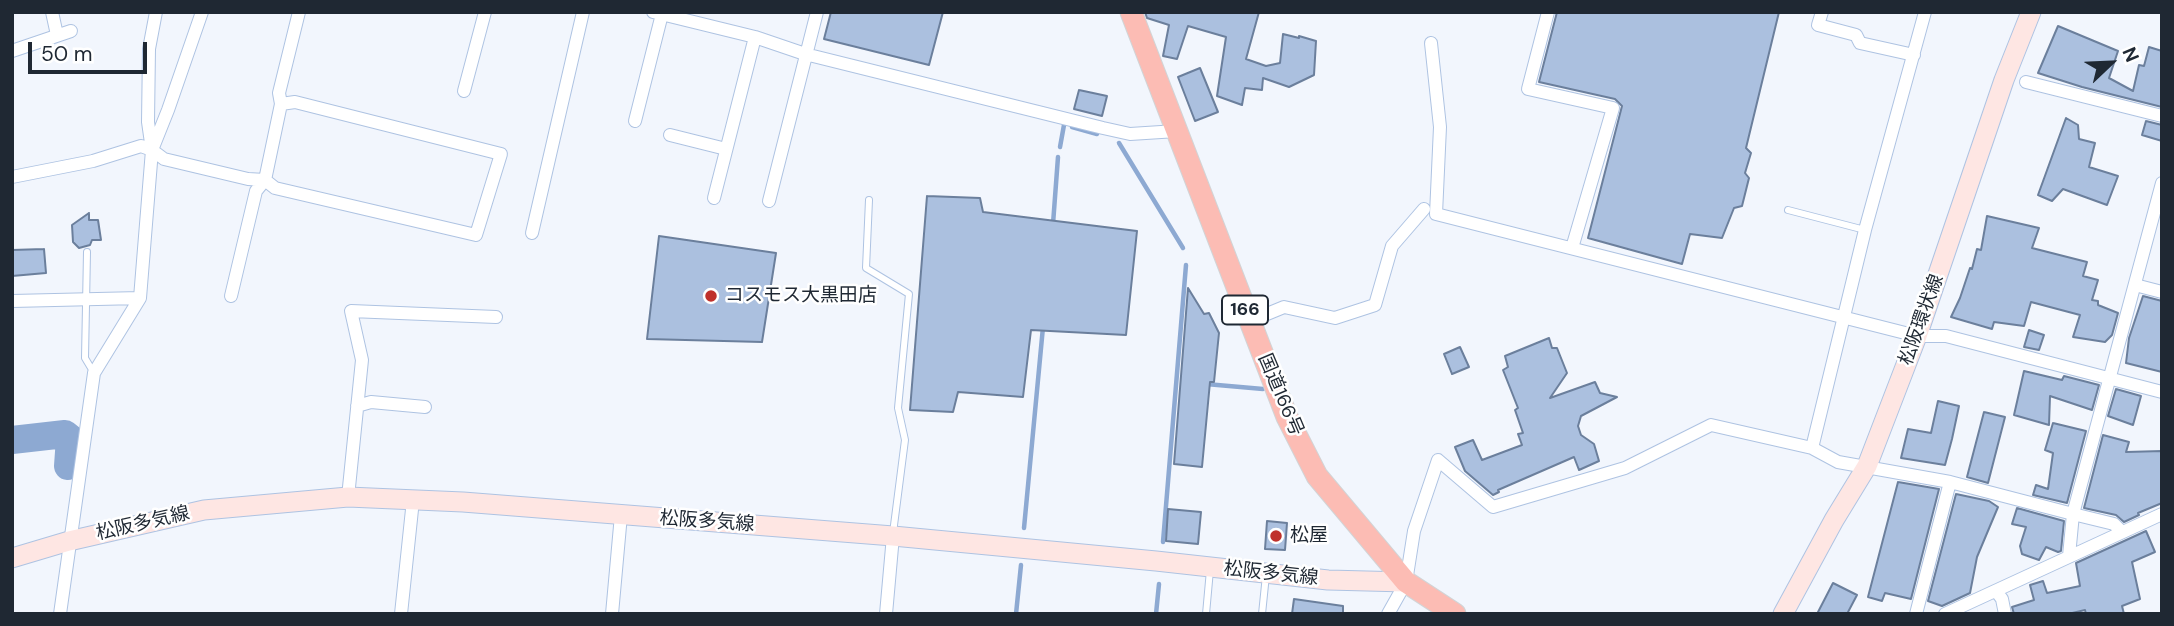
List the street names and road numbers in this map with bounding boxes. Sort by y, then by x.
street label: 松阪環状線 [1895,271,1949,369]
road number: 166 [1222,296,1268,324]
street label: 国道166号 [1253,351,1307,439]
street label: 松阪多気線 [94,502,192,546]
street label: 松阪多気線 [659,507,755,537]
street label: 松阪多気線 [1223,558,1319,590]

